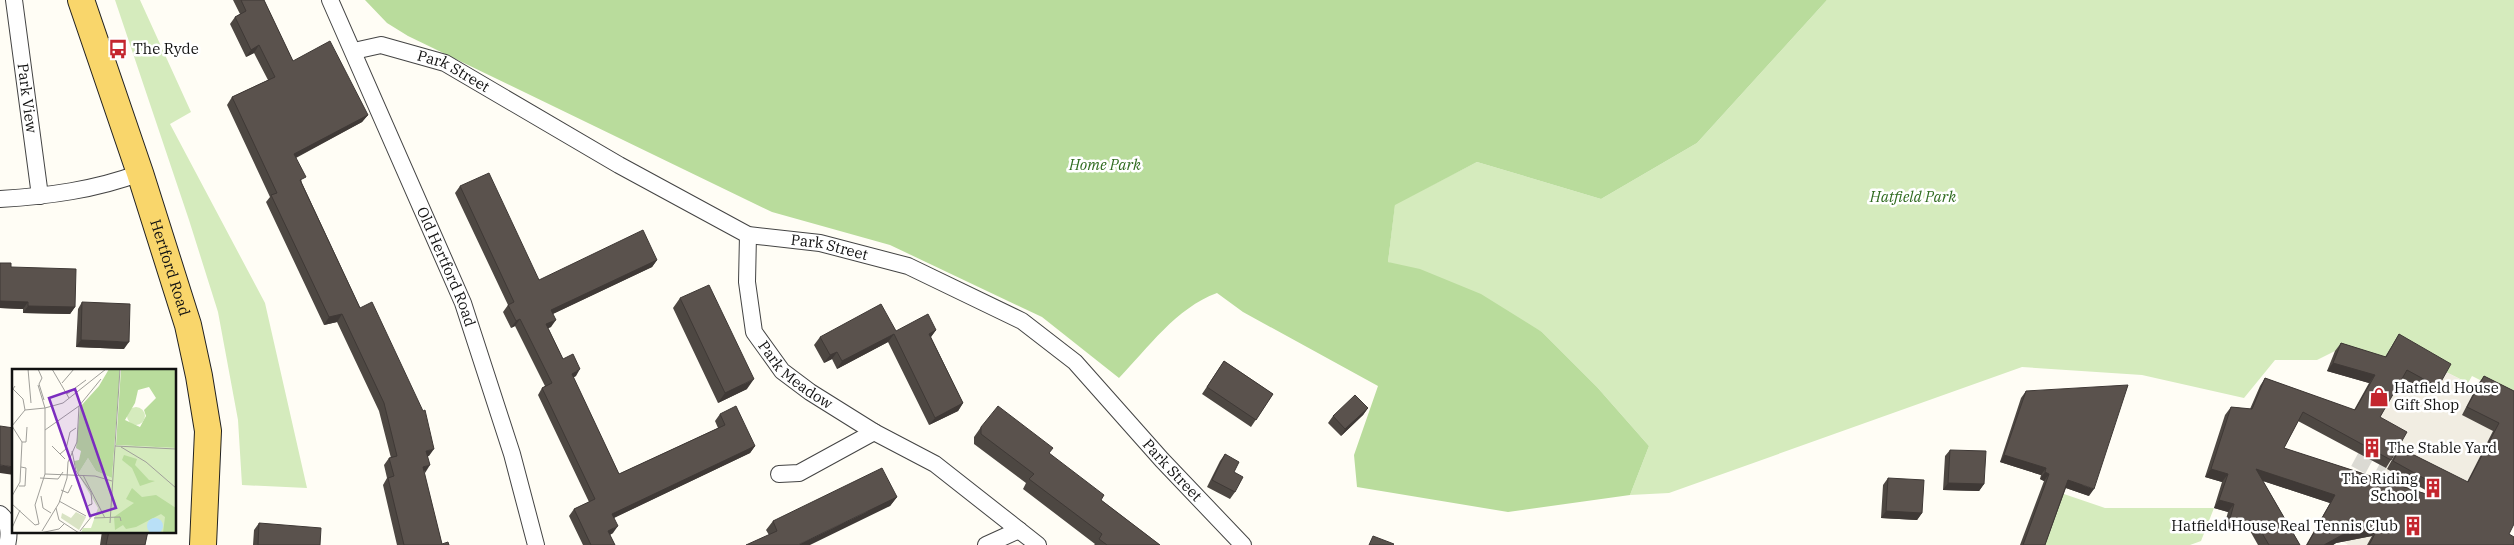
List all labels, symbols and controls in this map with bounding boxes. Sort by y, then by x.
bus stop icon: The Ryde [107,38,129,60]
place label: The Ryde [133,39,199,58]
street label: Park Street [415,46,493,96]
street label: Park View [13,62,42,135]
park label: Home Park [1068,155,1141,174]
park label: Hatfield Park [1869,187,1956,206]
street label: Old Hertford Road [413,204,480,329]
street label: Hertford Road [146,217,195,318]
street label: Park Street [790,230,870,264]
street label: Park Meadow [754,337,837,413]
inset map [12,369,176,532]
place label: Hatfield House Gift Shop [2394,378,2499,414]
shop icon: Hatfield House Gift Shop [2368,386,2390,408]
street label: Park Street [1139,435,1206,505]
building icon: The Stable Yard [2361,437,2383,459]
place label: The Stable Yard [2387,438,2497,457]
place label: The Riding School [2341,469,2418,505]
building icon: The Riding School [2422,477,2444,499]
building icon: Hatfield House Real Tennis Club [2402,515,2424,537]
place label: Hatfield House Real Tennis Club [2171,516,2398,535]

